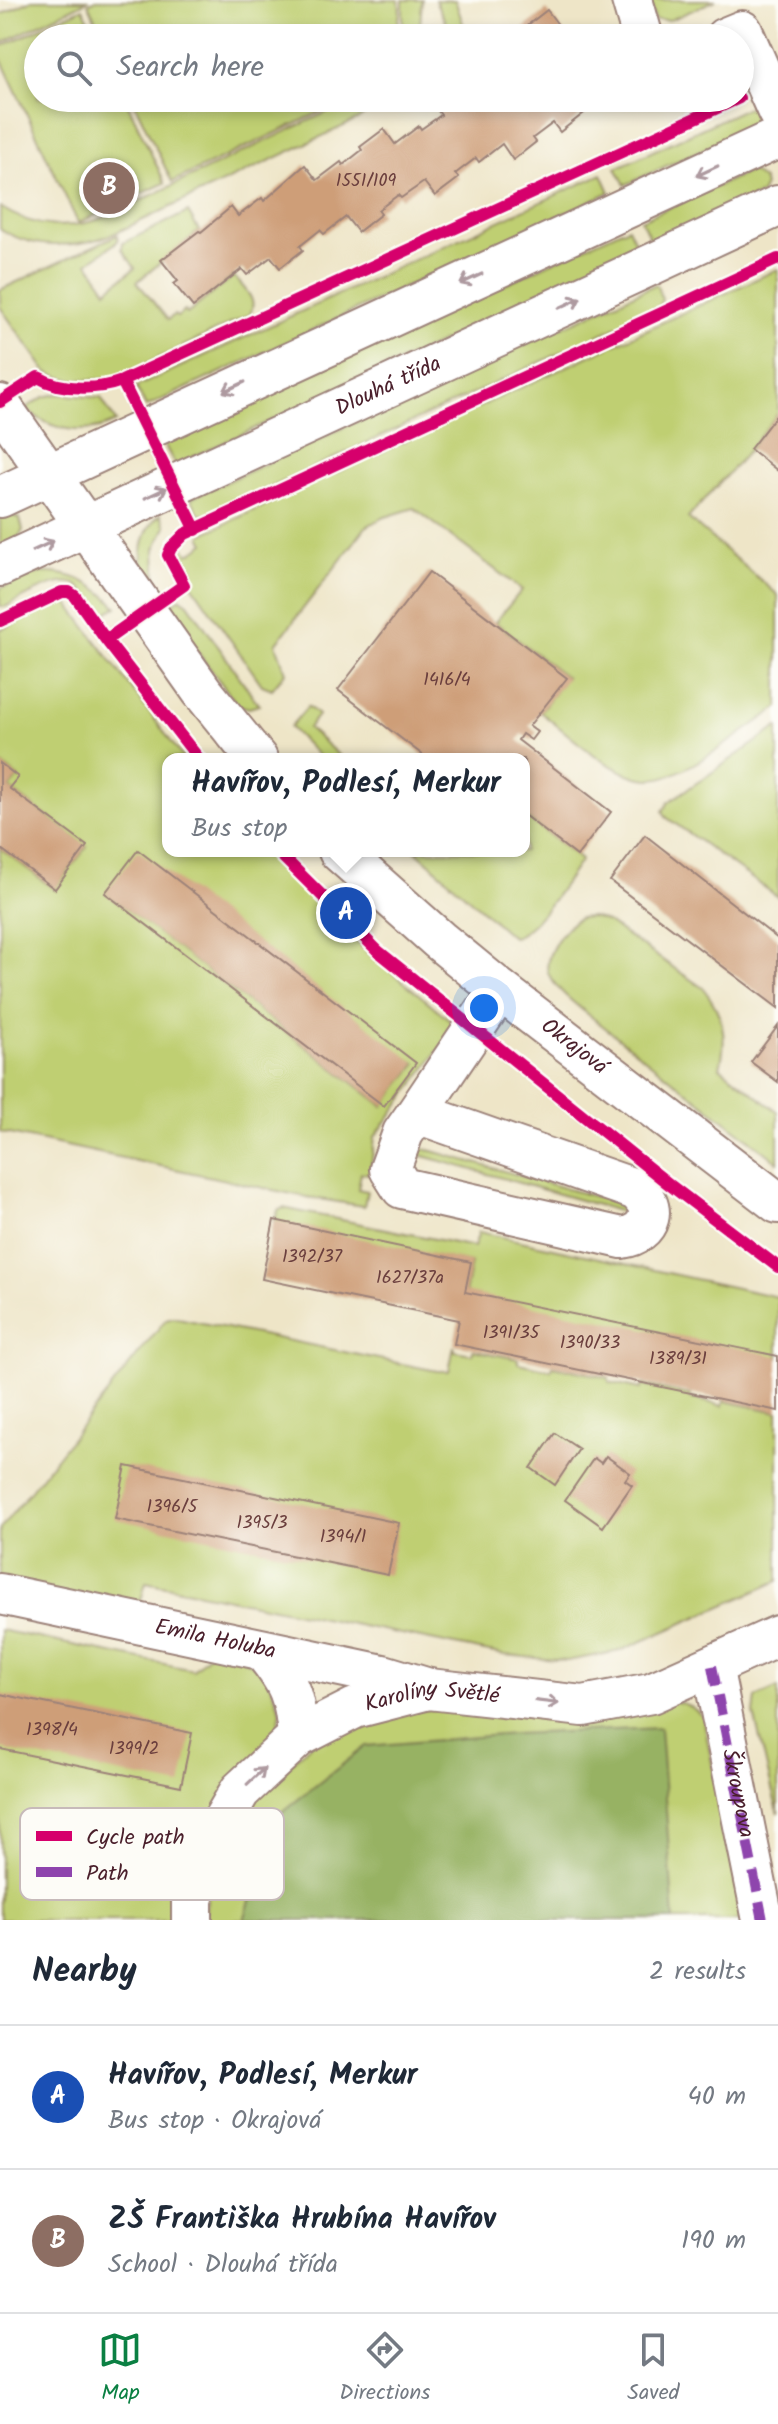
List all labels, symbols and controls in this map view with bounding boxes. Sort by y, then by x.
search box [24,24,754,112]
text: Search here [116,44,264,92]
icon: search [52,46,96,90]
pin: B [83,158,135,218]
one-way arrow [695,164,720,179]
house number: 1551/109 [336,167,396,196]
one-way arrow [459,272,483,287]
one-way arrow [558,295,582,310]
street label: Dlouhá třída [330,347,447,426]
one-way arrow [223,381,247,396]
one-way arrow [143,485,168,500]
one-way arrow [30,538,54,553]
house number: 1416/4 [423,666,471,695]
popup [162,753,530,857]
text: Havířov, Podlesí, Merkur [191,760,501,808]
text: Bus stop [191,808,287,850]
pin: A [320,883,372,943]
your location [464,988,504,1028]
street label: Okrajová [533,1010,617,1086]
house number: 1392/37 [282,1243,343,1272]
house number: 1627/37a [376,1264,444,1293]
house number: 1391/35 [483,1319,541,1348]
house number: 1390/33 [560,1329,620,1358]
house number: 1389/31 [649,1345,707,1374]
house number: 1396/5 [147,1493,199,1522]
house number: 1395/3 [236,1509,288,1538]
house number: 1394/1 [320,1523,366,1552]
street label: Emila Holuba [152,1610,279,1669]
street label: Karolíny Světlé [361,1671,502,1722]
one-way arrow [533,1695,560,1710]
house number: 1398/4 [26,1716,78,1745]
house number: 1399/2 [109,1735,159,1764]
street label: Škroupova [712,1746,764,1841]
one-way arrow [246,1766,266,1785]
legend [20,1808,284,1900]
text: Cycle path [86,1821,185,1856]
text: Path [86,1857,129,1892]
text: Nearby [32,1945,137,1999]
text: 2 results [649,1951,746,1993]
text: Havířov, Podlesí, Merkur [108,2052,417,2100]
text: A [50,2076,66,2118]
text: 40 m [688,2076,746,2118]
text: Bus stop · Okrajová [108,2100,322,2142]
text: ZŠ Františka Hrubína Havířov [108,2196,496,2244]
text: B [50,2220,66,2262]
text: 190 m [681,2220,746,2262]
text: School · Dlouhá třída [108,2244,338,2286]
tab: Map [98,2328,142,2411]
tab: Directions [339,2328,431,2411]
tab: Saved [627,2328,680,2411]

